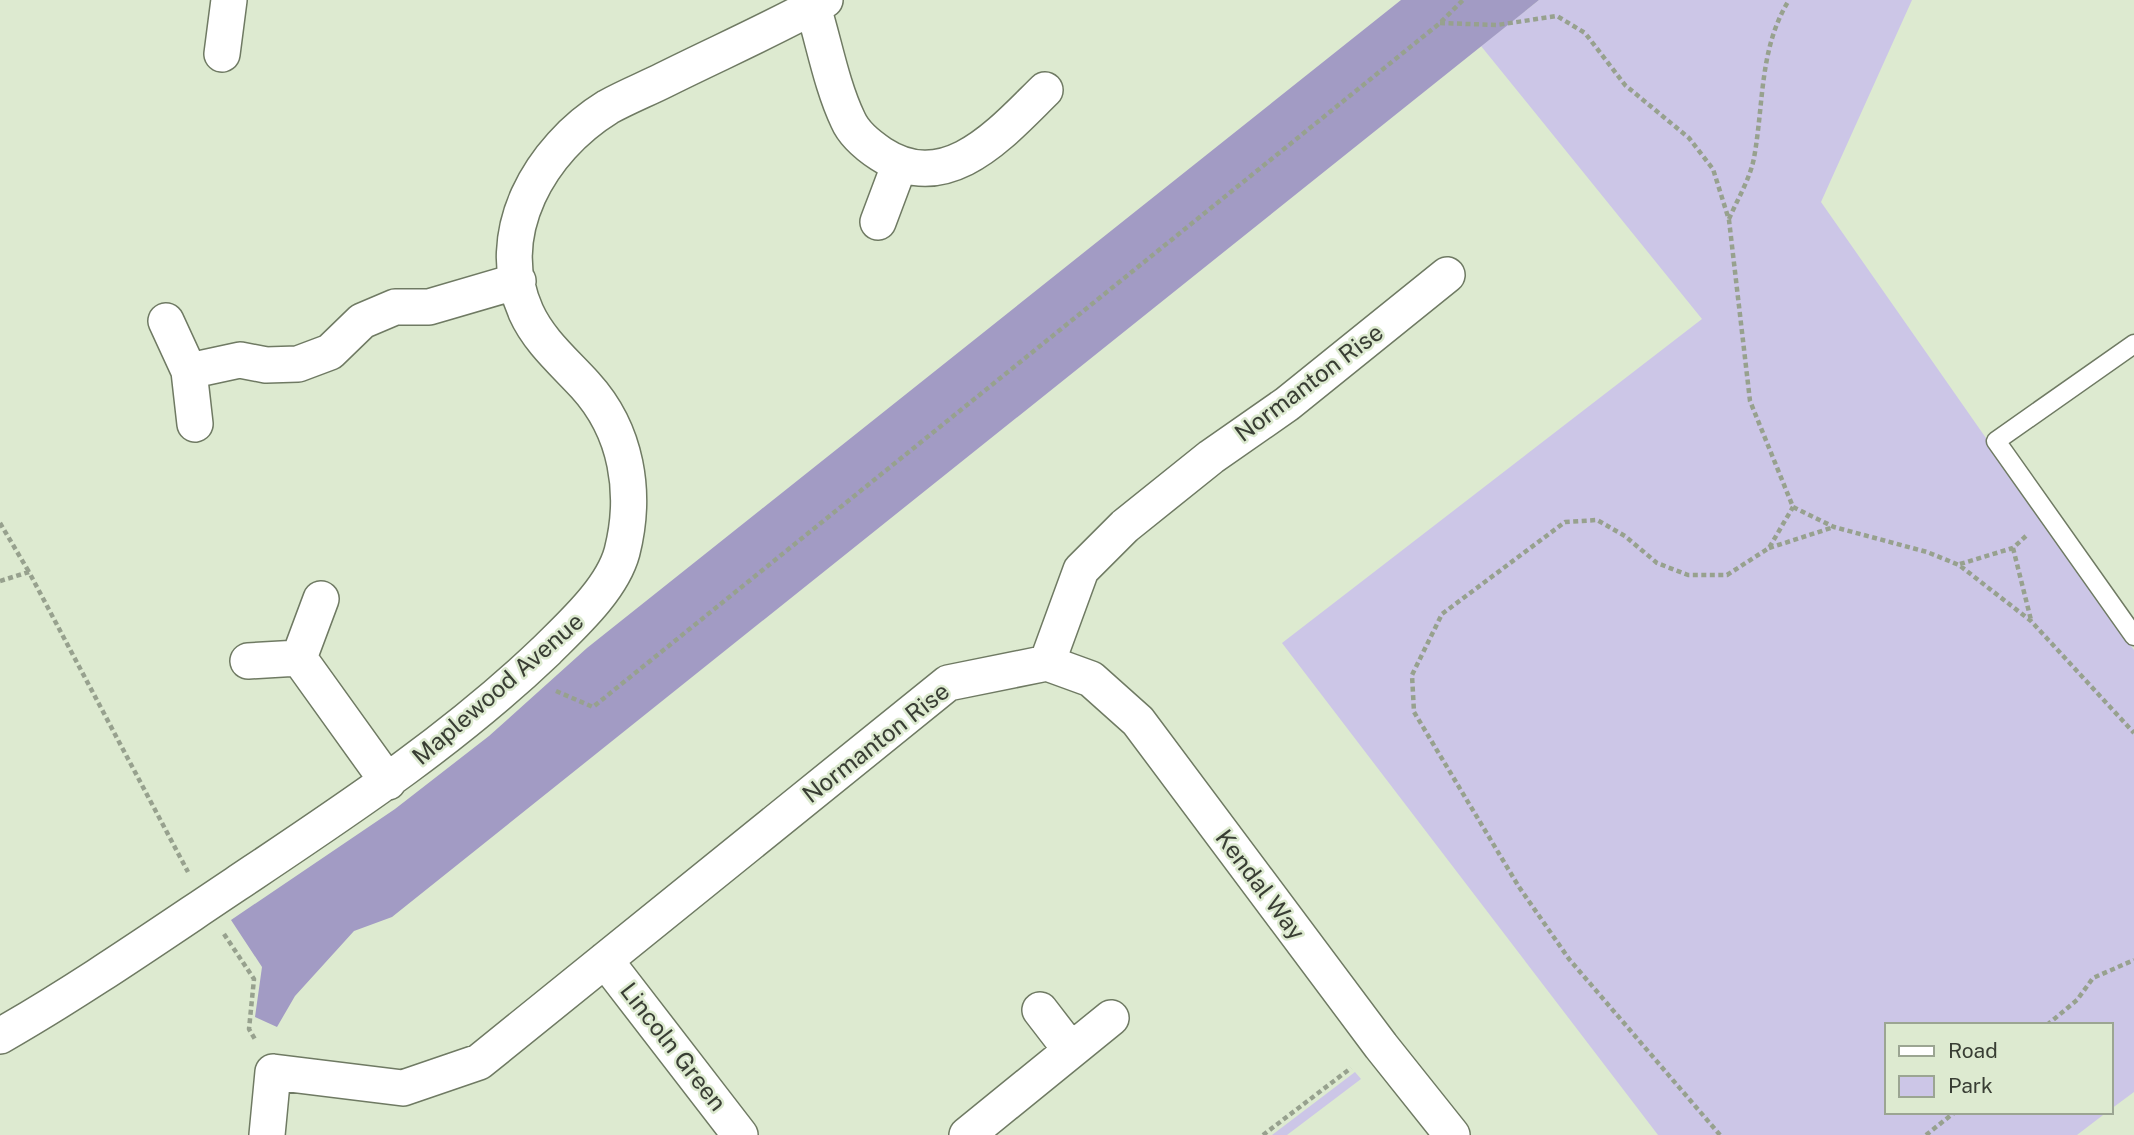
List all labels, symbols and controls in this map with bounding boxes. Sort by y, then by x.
street label: Normanton Rise [1229,317,1388,447]
street label: Maplewood Avenue [406,606,588,770]
street label: Normanton Rise [797,676,954,808]
street label: Kendal Way [1210,824,1311,945]
street label: Lincoln Green [615,977,733,1116]
legend [1885,1023,2113,1114]
text: Road [1948,1038,1998,1063]
text: Park [1948,1073,1993,1098]

